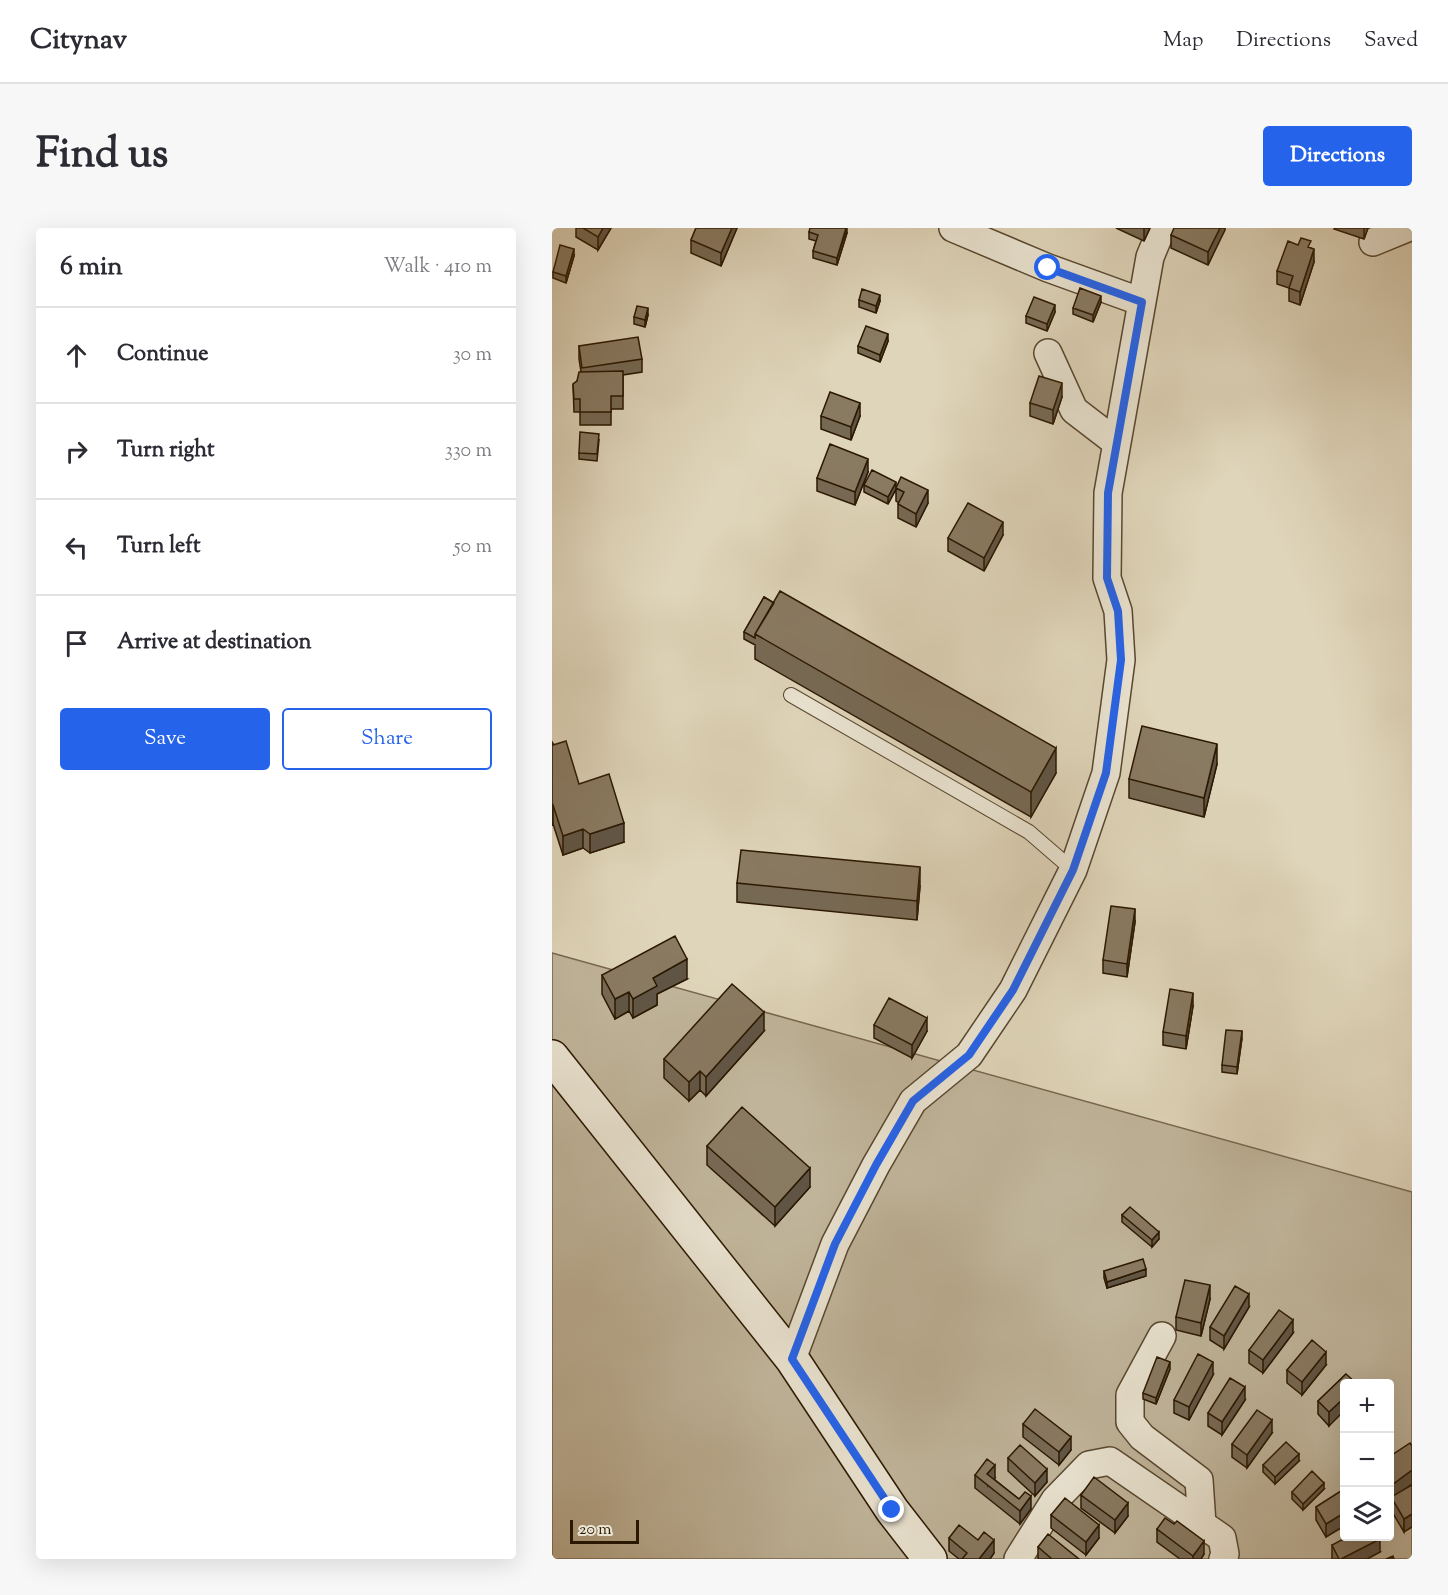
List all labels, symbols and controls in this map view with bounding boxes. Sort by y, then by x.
text: Citynav [30,21,127,61]
text: Map [1163,26,1203,56]
text: Directions [1236,26,1331,56]
text: Saved [1364,26,1418,56]
text: Find us [36,126,168,186]
button: Directions [1263,126,1412,186]
text: 6 min [60,249,123,286]
text: Walk · 410 m [383,253,492,282]
route start [1034,254,1060,280]
icon: ahead [60,339,93,372]
text: Continue [117,339,208,371]
text: 30 m [453,341,492,370]
icon: right [60,435,93,468]
text: Turn right [117,435,214,467]
text: 330 m [445,437,492,466]
icon: left [60,531,93,564]
text: Turn left [117,531,200,563]
text: 50 m [454,533,492,562]
icon: arrive [60,627,93,660]
text: Arrive at destination [117,627,312,659]
button: Save [60,708,270,770]
button: Share [282,708,492,770]
map controls [1340,1379,1394,1541]
button: + [1340,1379,1394,1433]
button: − [1340,1433,1394,1487]
button: layers [1340,1487,1394,1541]
route end [878,1496,904,1522]
scale bar [570,1517,639,1544]
text: 20 m [579,1519,612,1542]

